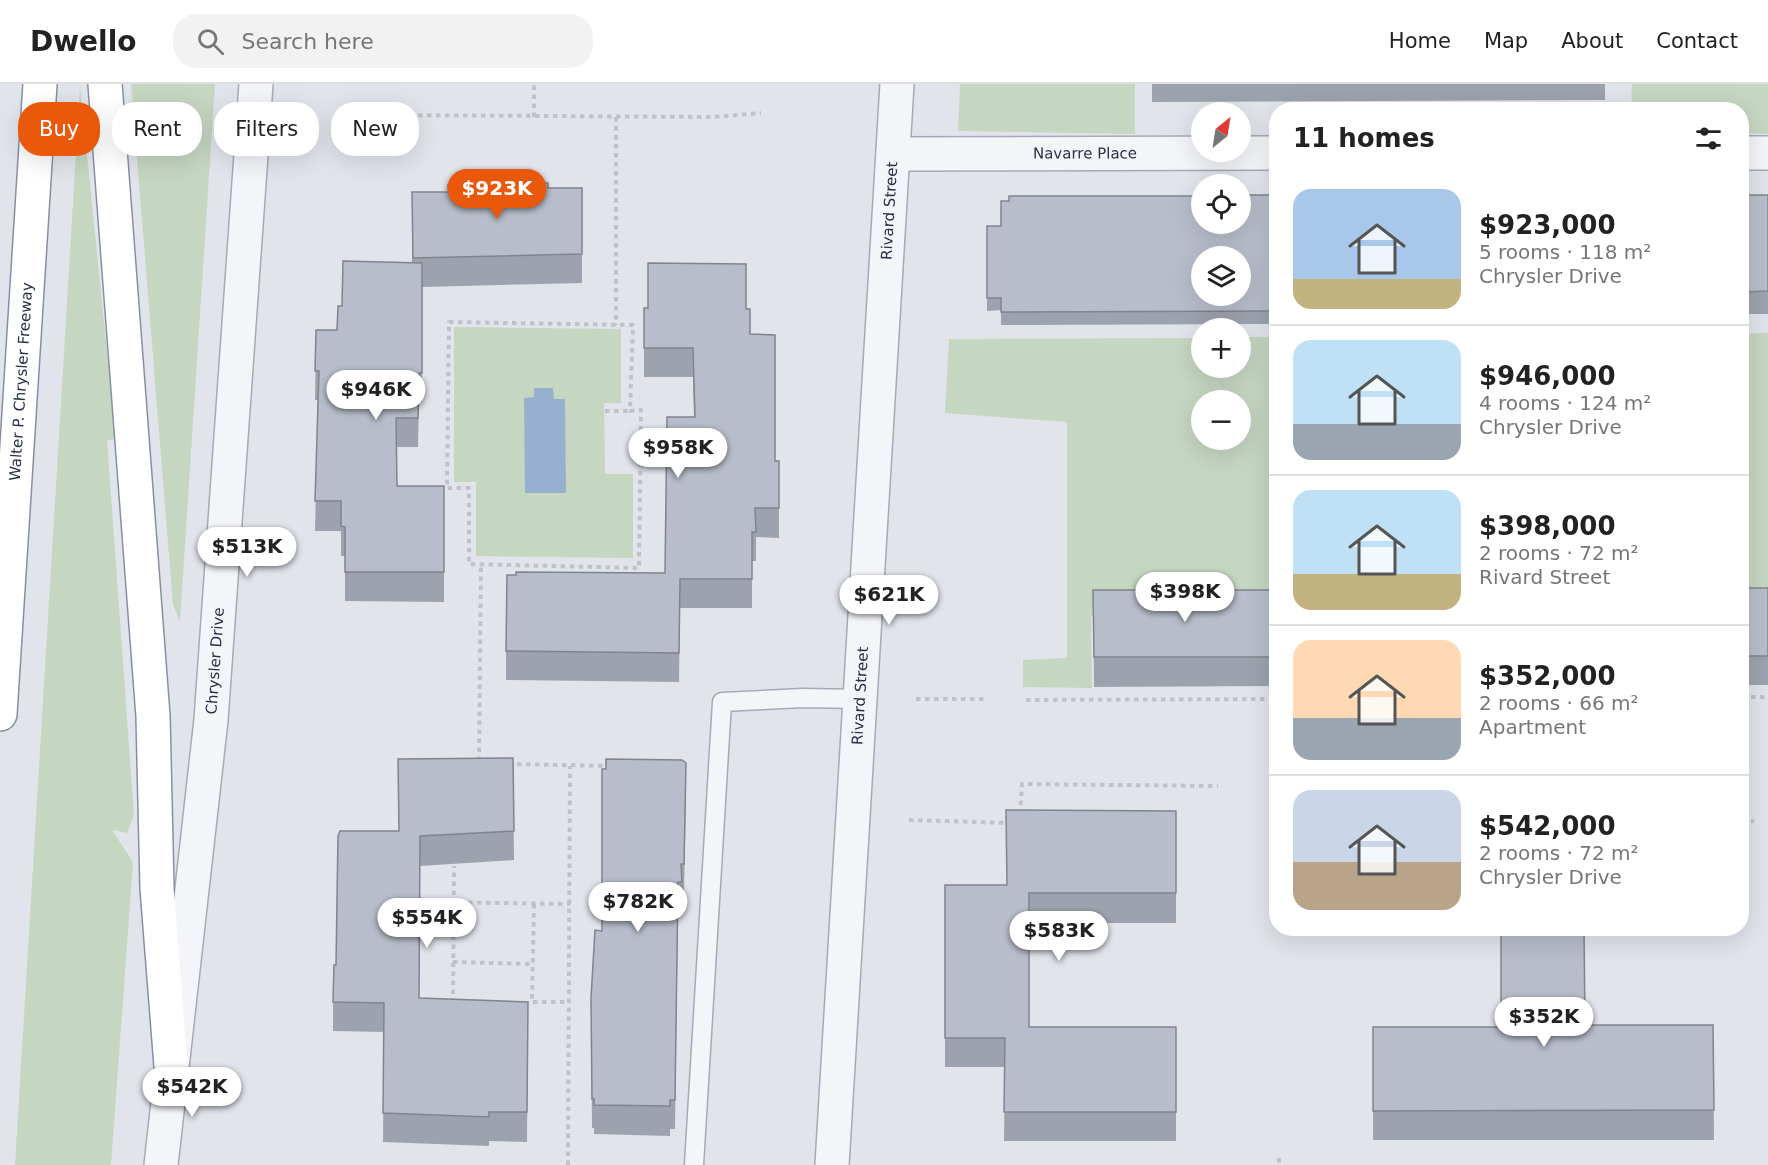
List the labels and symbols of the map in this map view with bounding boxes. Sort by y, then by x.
north arrow [1191,102,1251,162]
street label: Navarre Place [1033,144,1137,163]
street label: Rivard Street [877,161,901,260]
pin: $923K [455,169,539,220]
street label: Walter P. Chrysler Freeway [6,282,36,482]
pin: $946K [334,370,418,421]
pin: $958K [636,428,720,479]
pin: $513K [205,527,289,578]
pin: $398K [1143,572,1227,623]
pin: $621K [847,575,931,626]
street label: Chrysler Drive [202,607,228,715]
street label: Rivard Street [848,646,872,746]
pin: $782K [596,882,680,933]
pin: $554K [385,898,469,949]
pin: $583K [1017,911,1101,962]
pin: $352K [1502,997,1586,1048]
pin: $542K [150,1067,234,1118]

